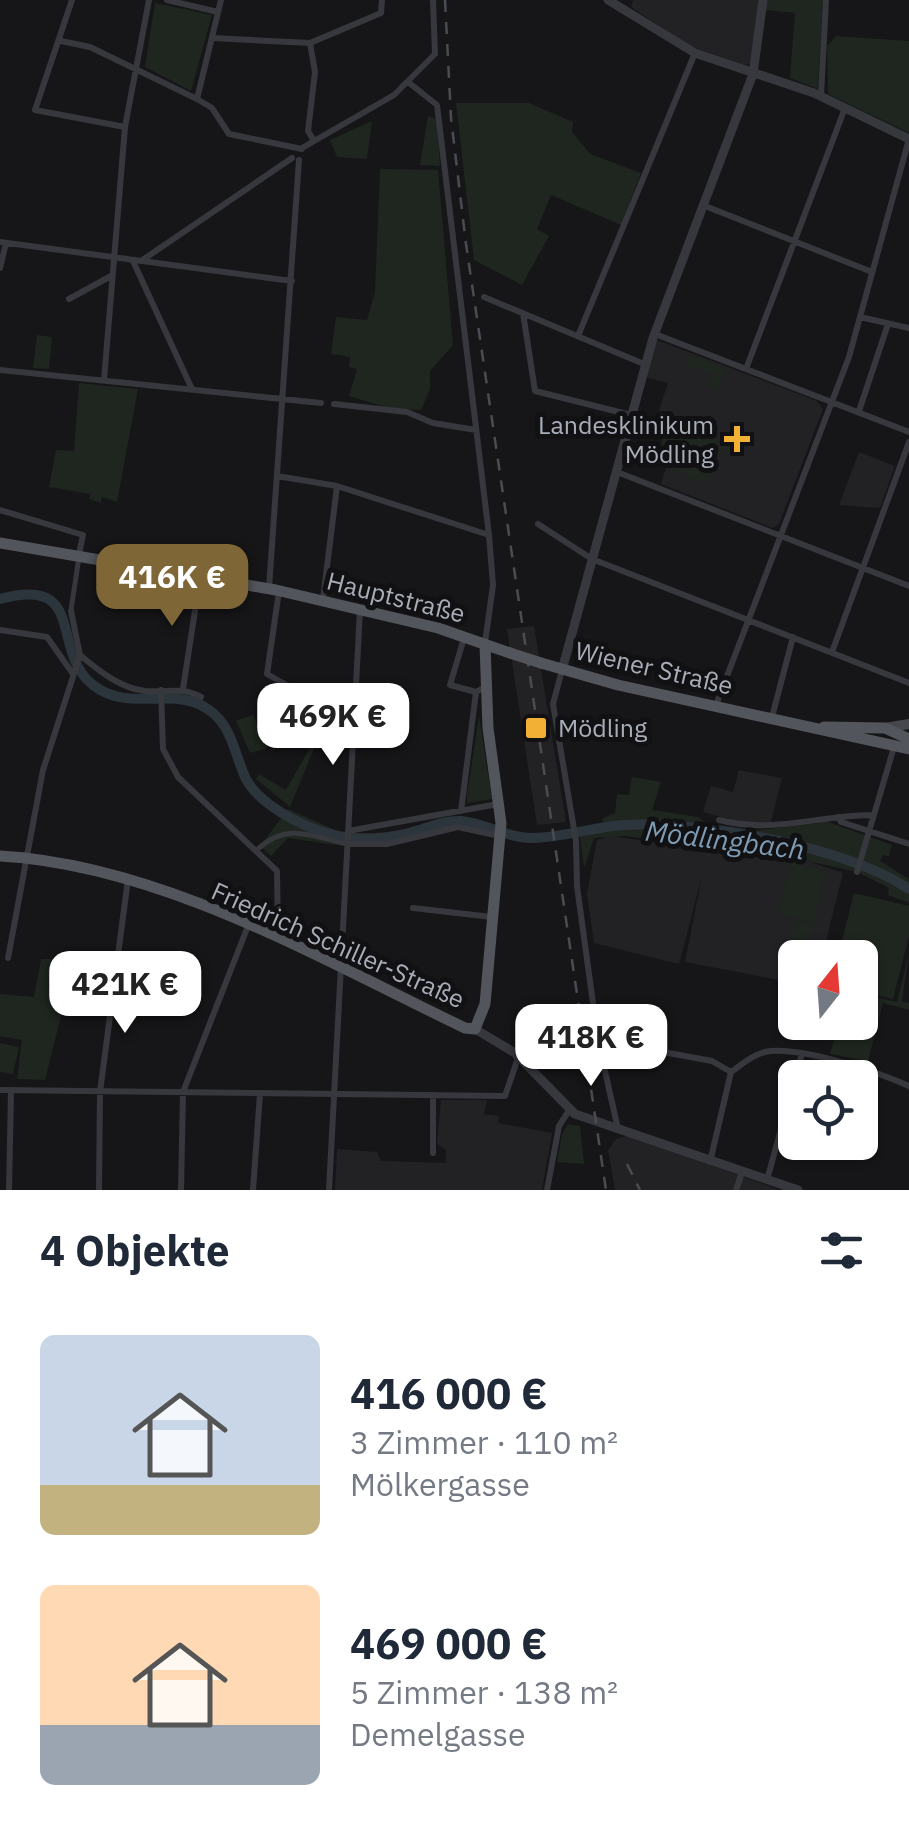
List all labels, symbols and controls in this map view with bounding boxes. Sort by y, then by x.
place label: Landesklinikum Mödling [538,408,714,470]
marker: Landesklinikum Mödling [724,426,750,452]
pin: 416K € [91,544,253,629]
text: 416K € [118,555,226,597]
street label: Hauptstraße [324,563,469,630]
street label: Wiener Straße [572,633,736,702]
pin: 469K € [252,683,414,768]
text: 469K € [279,694,387,736]
place label: Mödling [558,711,647,744]
marker: Mödling [523,715,549,741]
water label: Mödlingbach [643,811,807,868]
street label: Friedrich Schiller-Straße [207,874,470,1015]
north arrow [778,940,878,1040]
map controls [778,940,878,1160]
pin: 421K € [44,951,206,1036]
text: 421K € [71,962,179,1004]
pin: 418K € [510,1004,672,1089]
text: 418K € [537,1015,645,1057]
button: locate [778,1060,878,1160]
text: 4 Objekte [40,1223,230,1278]
icon: filters [814,1223,869,1278]
text: 416 000 € [350,1366,547,1421]
icon: home [120,1375,240,1495]
text: 3 Zimmer · 110 m² [350,1421,618,1463]
text: Mölkergasse [350,1463,530,1505]
text: 469 000 € [350,1616,547,1671]
icon: home [120,1625,240,1745]
text: 5 Zimmer · 138 m² [350,1671,618,1713]
text: Demelgasse [350,1713,526,1755]

